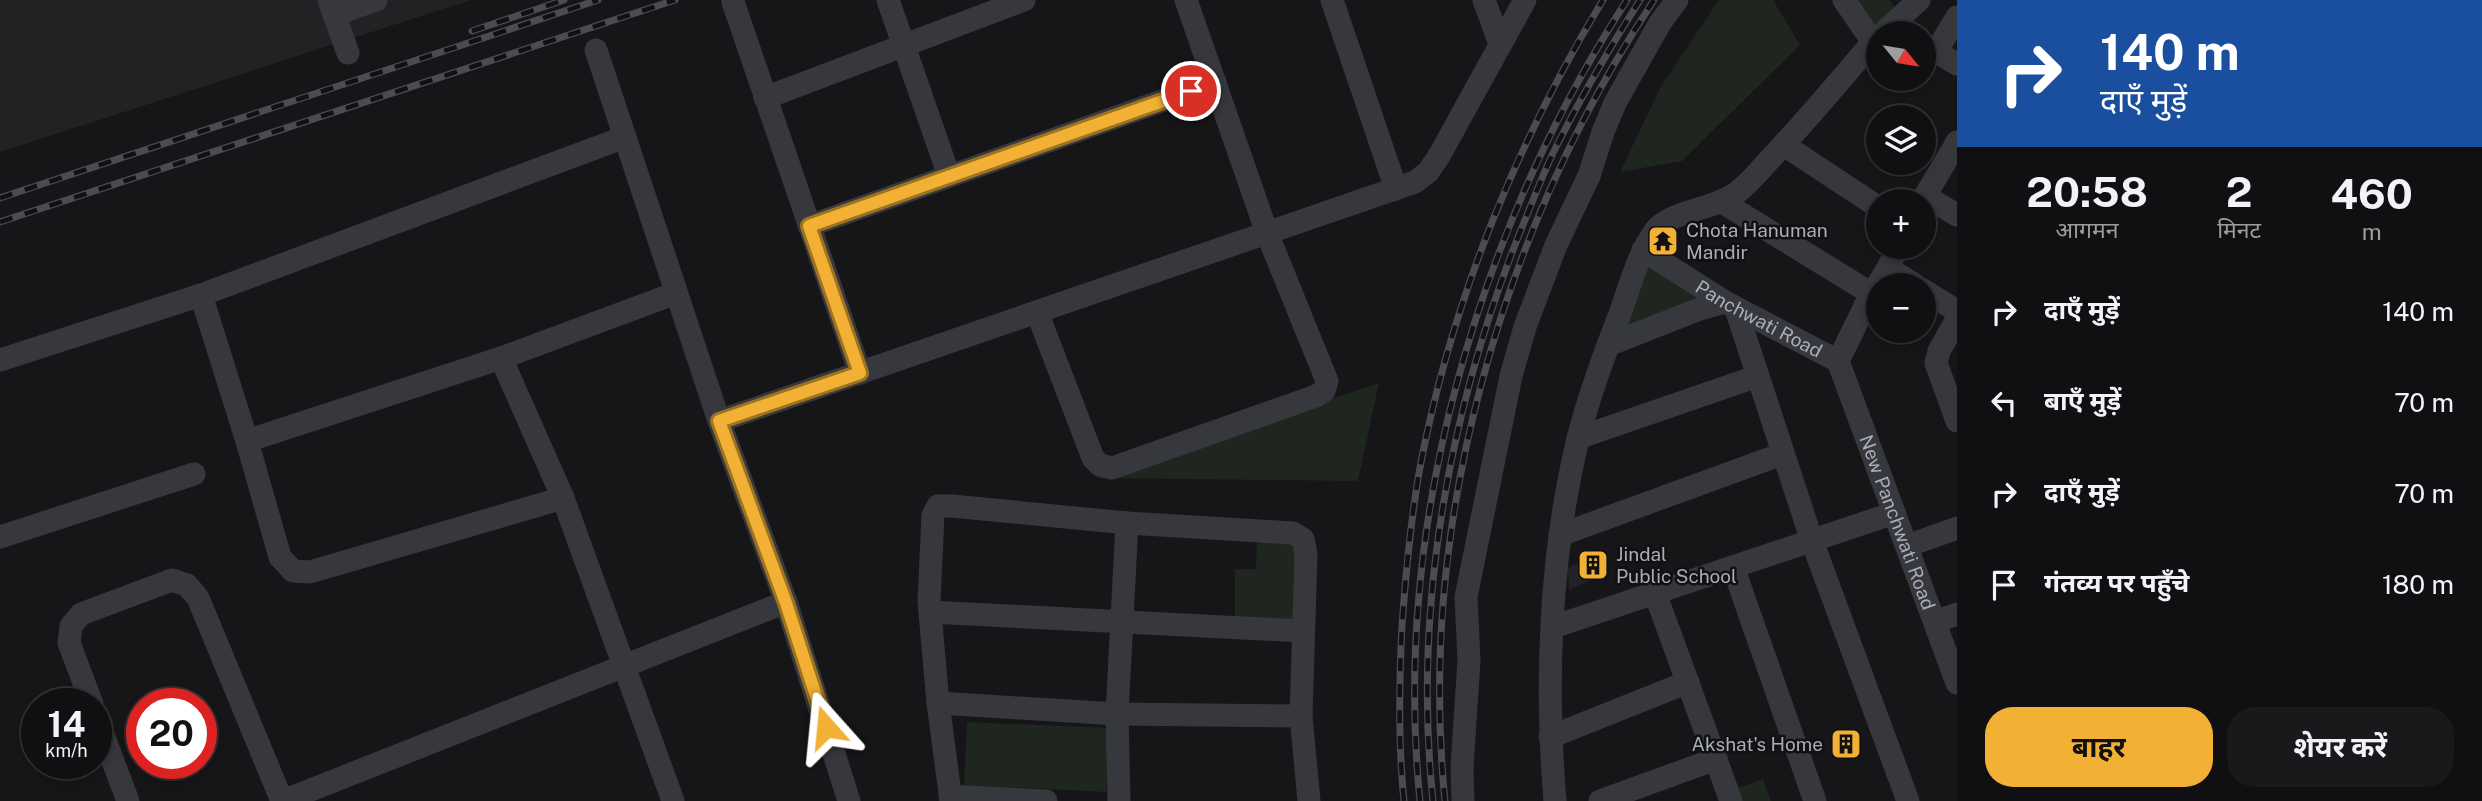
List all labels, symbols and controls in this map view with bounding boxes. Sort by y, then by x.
north arrow [1866,21,1936,91]
map controls [1866,21,1936,343]
text: 140 m [2100,23,2240,81]
icon: right [1985,28,2076,119]
pin [1161,61,1221,121]
icon: arrive [1172,72,1210,110]
text: दाएँ मुड़ें [2100,82,2187,119]
button: layers [1866,105,1936,175]
text: 20:58 [2026,167,2148,216]
text: 2 [2226,167,2253,216]
text: 460 [2330,169,2413,218]
button: + [1866,189,1936,259]
text: आगमन [2056,216,2119,243]
text: मिनट [2217,216,2261,243]
text: m [2362,218,2382,245]
place label: Chota Hanuman Mandir [1686,219,1828,263]
temple icon: Chota Hanuman Mandir [1646,224,1680,258]
button: − [1866,273,1936,343]
street label: Panchwati Road [1692,275,1826,362]
icon: right [1985,293,2023,331]
text: दाएँ मुड़ें [2044,294,2120,325]
text: 140 m [2382,296,2454,327]
icon: left [1985,384,2023,422]
text: बाएँ मुड़ें [2044,385,2121,416]
text: 70 m [2394,387,2454,418]
street label: New Panchwati Road [1855,432,1940,613]
icon: right [1985,475,2023,513]
text: दाएँ मुड़ें [2044,476,2120,507]
text: 70 m [2394,478,2454,509]
place label: Jindal Public School [1616,543,1737,587]
building icon: Jindal Public School [1576,548,1610,582]
icon: arrive [1985,566,2023,604]
text: गंतव्य पर पहुँचे [2044,567,2189,598]
text: 180 m [2382,569,2454,600]
speed limit sign: 20 [126,688,217,779]
position arrow [789,690,863,764]
text: 14 [48,704,85,745]
button: बाहर [1985,707,2213,787]
button: शेयर करें [2227,707,2454,787]
building icon: Akshat's Home [1829,727,1863,761]
place label: Akshat's Home [1692,733,1823,755]
text: km/h [45,740,88,761]

